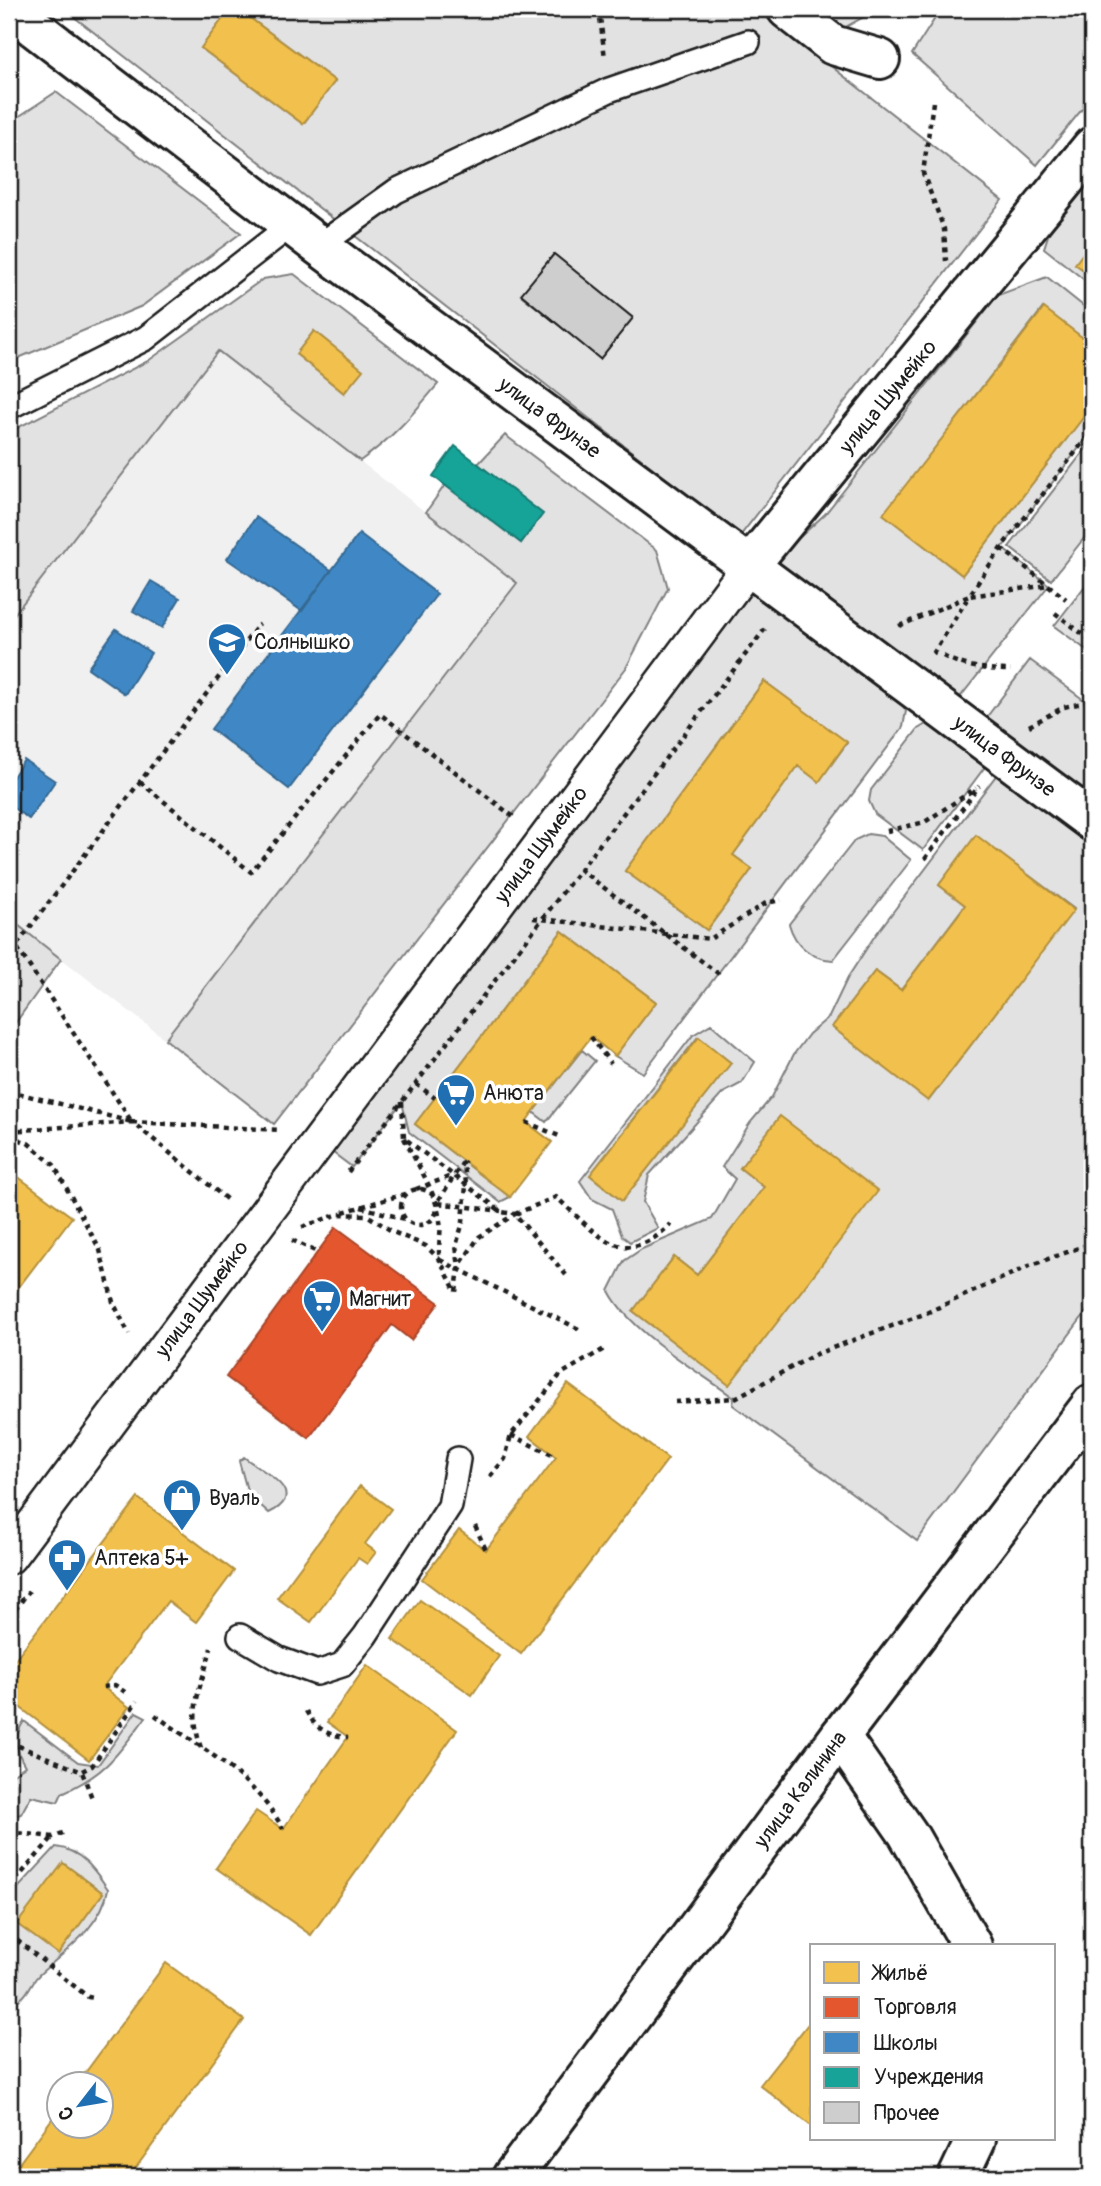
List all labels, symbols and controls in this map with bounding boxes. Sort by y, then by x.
street label: улица Шумейко [832,334,942,460]
street label: улица Фрунзе [492,370,607,465]
school or university icon: Солнышко [206,621,248,676]
place label: Солнышко [254,629,350,656]
street label: улица Фрунзе [947,709,1062,803]
street label: улица Шумейко [488,781,593,909]
supermarket icon: Анюта [435,1072,477,1127]
place label: Анюта [483,1080,544,1107]
street label: улица Шумейко [149,1235,254,1364]
supermarket icon: Магнит [301,1278,343,1333]
place label: Магнит [349,1286,412,1313]
shop icon: Вуаль [161,1477,203,1532]
place label: Вуаль [209,1485,260,1512]
pharmacy icon: Аптека 5+ [46,1537,88,1592]
place label: Аптека 5+ [94,1545,189,1572]
street label: улица Калинина [747,1726,853,1854]
legend [810,1944,1056,2140]
text: Жильё [871,1960,928,1987]
text: Торговля [874,1994,957,2021]
text: Школы [874,2030,938,2057]
text: Учреждения [874,2064,984,2091]
north arrow [46,2070,116,2140]
text: Прочее [874,2100,940,2127]
text: С [53,2102,80,2124]

